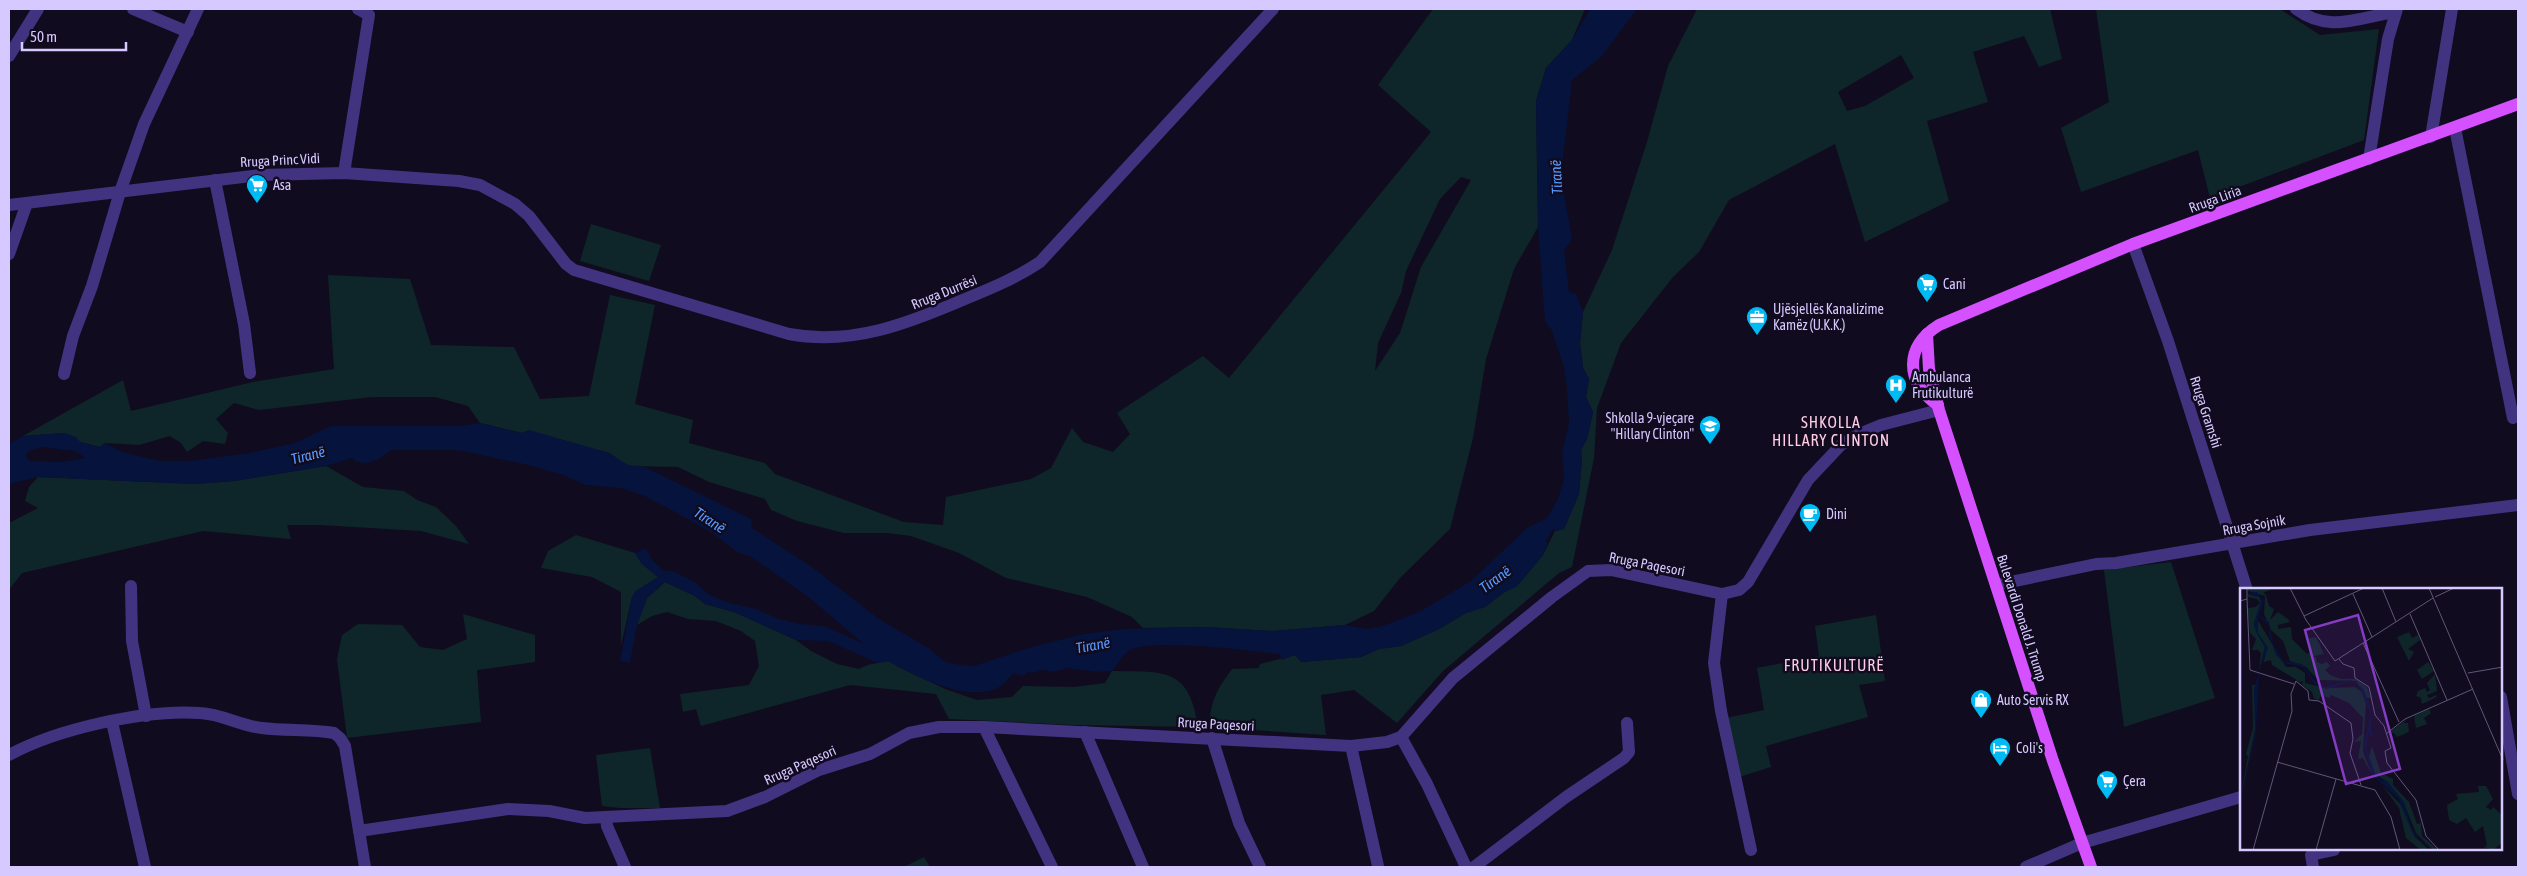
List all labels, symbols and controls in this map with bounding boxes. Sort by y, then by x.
scale bar [22,20,126,52]
text: 50 m [30,28,57,45]
street label: Rruga Princ Vidi [240,150,320,170]
water label: Tiranë [1547,159,1565,195]
supermarket icon: Asa [245,173,269,204]
place label: Asa [273,177,291,193]
street label: Rruga Liria [2187,182,2243,216]
street label: Rruga Durrësi [909,272,979,312]
supermarket icon: Cani [1915,272,1939,303]
place label: Cani [1943,276,1966,292]
place label: Ujësjellës Kanalizime Kamëz (U.K.K.) [1773,301,1884,333]
office icon: Ujësjellës Kanalizime Kamëz (U.K.K.) [1745,305,1769,336]
place label: Ambulanca Frutikulturë [1912,369,1973,401]
hospital icon: Ambulanca Frutikulturë [1884,373,1908,404]
street label: Rruga Gramshi [2187,374,2225,450]
place label: Shkolla 9-vjeçare "Hillary Clinton" [1605,410,1694,442]
district label: SHKOLLA HILLARY CLINTON [1772,413,1890,449]
school or university icon: Shkolla 9-vjeçare "Hillary Clinton" [1698,414,1722,445]
water label: Tiranë [289,443,327,467]
cafe icon: Dini [1798,502,1822,533]
water label: Tiranë [691,503,729,537]
place label: Dini [1826,506,1847,522]
street label: Rruga Sojnik [2221,512,2287,538]
street label: Rruga Paqesori [1608,549,1686,579]
street label: Bulevardi Donald J. Trump [1994,552,2050,684]
water label: Tiranë [1476,562,1514,596]
inset map [2240,588,2502,851]
water label: Tiranë [1074,634,1112,656]
district label: FRUTIKULTURË [1784,656,1884,674]
shop icon: Auto Servis RX [1969,688,1993,719]
place label: Auto Servis RX [1997,692,2069,708]
street label: Rruga Paqesori [1177,714,1255,734]
hotel icon: Coli's [1988,736,2012,767]
place label: Coli's [2016,740,2043,756]
street label: Rruga Paqesori [762,742,838,788]
supermarket icon: Çera [2095,769,2119,800]
place label: Çera [2123,773,2146,789]

